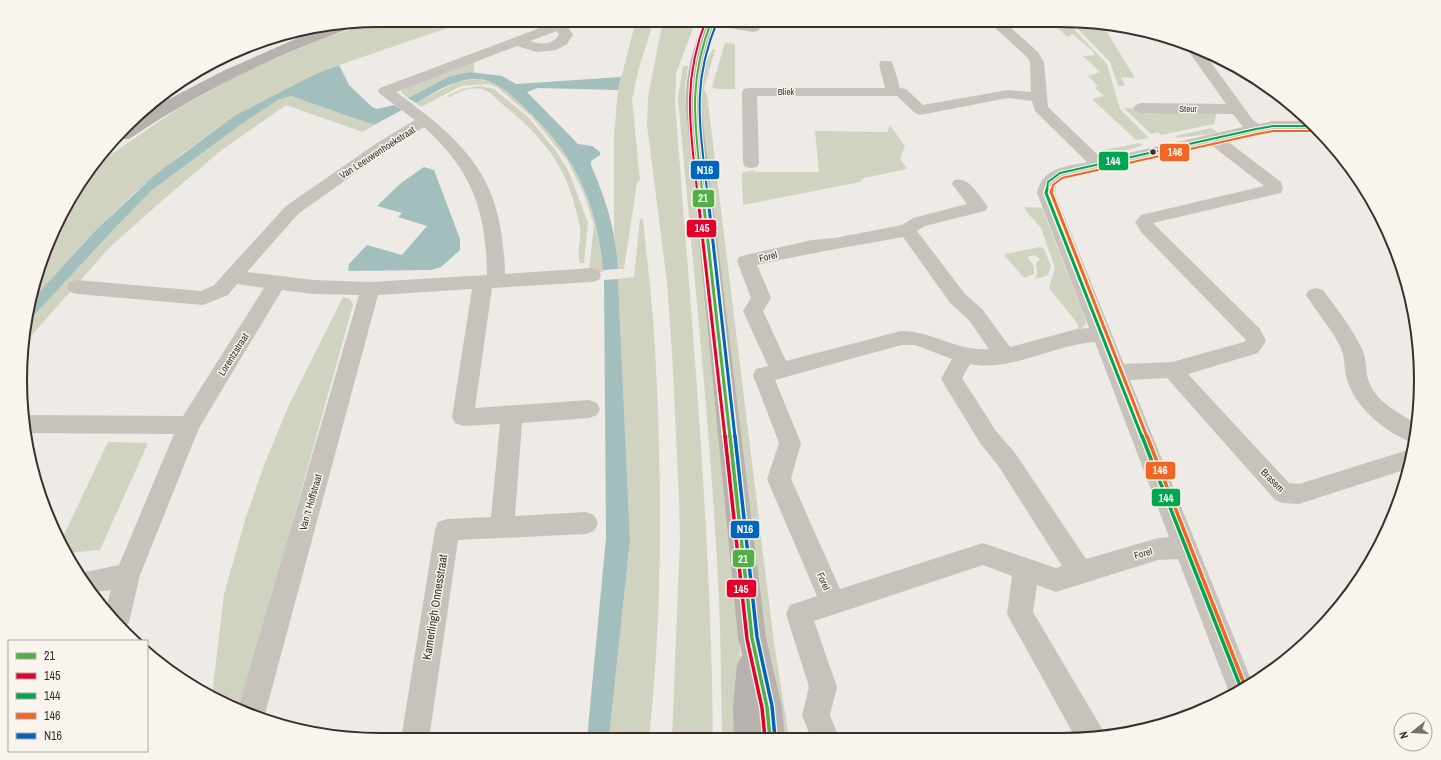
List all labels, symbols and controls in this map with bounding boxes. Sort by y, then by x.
street label: Bliek [778,86,795,98]
street label: Steur [1179,103,1197,115]
street label: Van Leeuwenhoekstraat [337,123,418,182]
line badge: 146 [1159,143,1190,162]
text: 146 [1167,145,1183,159]
unlabelled marker [1148,147,1158,157]
line badge: 144 [1098,151,1129,171]
text: 144 [1105,154,1121,168]
line badge: N16 [690,160,720,180]
text: N16 [697,163,713,177]
line badge: 21 [692,189,715,208]
text: 21 [698,191,708,205]
line badge: 145 [686,219,717,238]
text: 145 [694,221,710,235]
street label: Forel [758,248,779,265]
street label: Lorentzstraat [215,330,252,378]
line badge: 146 [1145,461,1176,480]
text: 146 [1152,463,1168,477]
street label: Brasem [1258,466,1287,495]
street label: Van 't Hoffstraat [296,472,325,532]
line badge: 144 [1151,488,1181,507]
text: 144 [1158,491,1174,505]
line badge: N16 [730,520,760,539]
text: N16 [737,522,753,536]
street label: Forel [1133,545,1154,562]
line badge: 21 [732,549,755,568]
text: 21 [738,552,748,566]
street label: Kamerlingh Onnesstraat [419,553,451,661]
street label: Forel [814,570,833,592]
line badge: 145 [726,579,757,598]
text: 145 [733,582,749,596]
legend [8,640,148,752]
text: 21 [44,648,55,664]
text: 145 [44,668,61,684]
text: 144 [44,688,61,704]
text: 146 [44,708,60,724]
north arrow [1393,712,1433,752]
text: N16 [44,728,62,744]
text: N [1396,730,1411,740]

